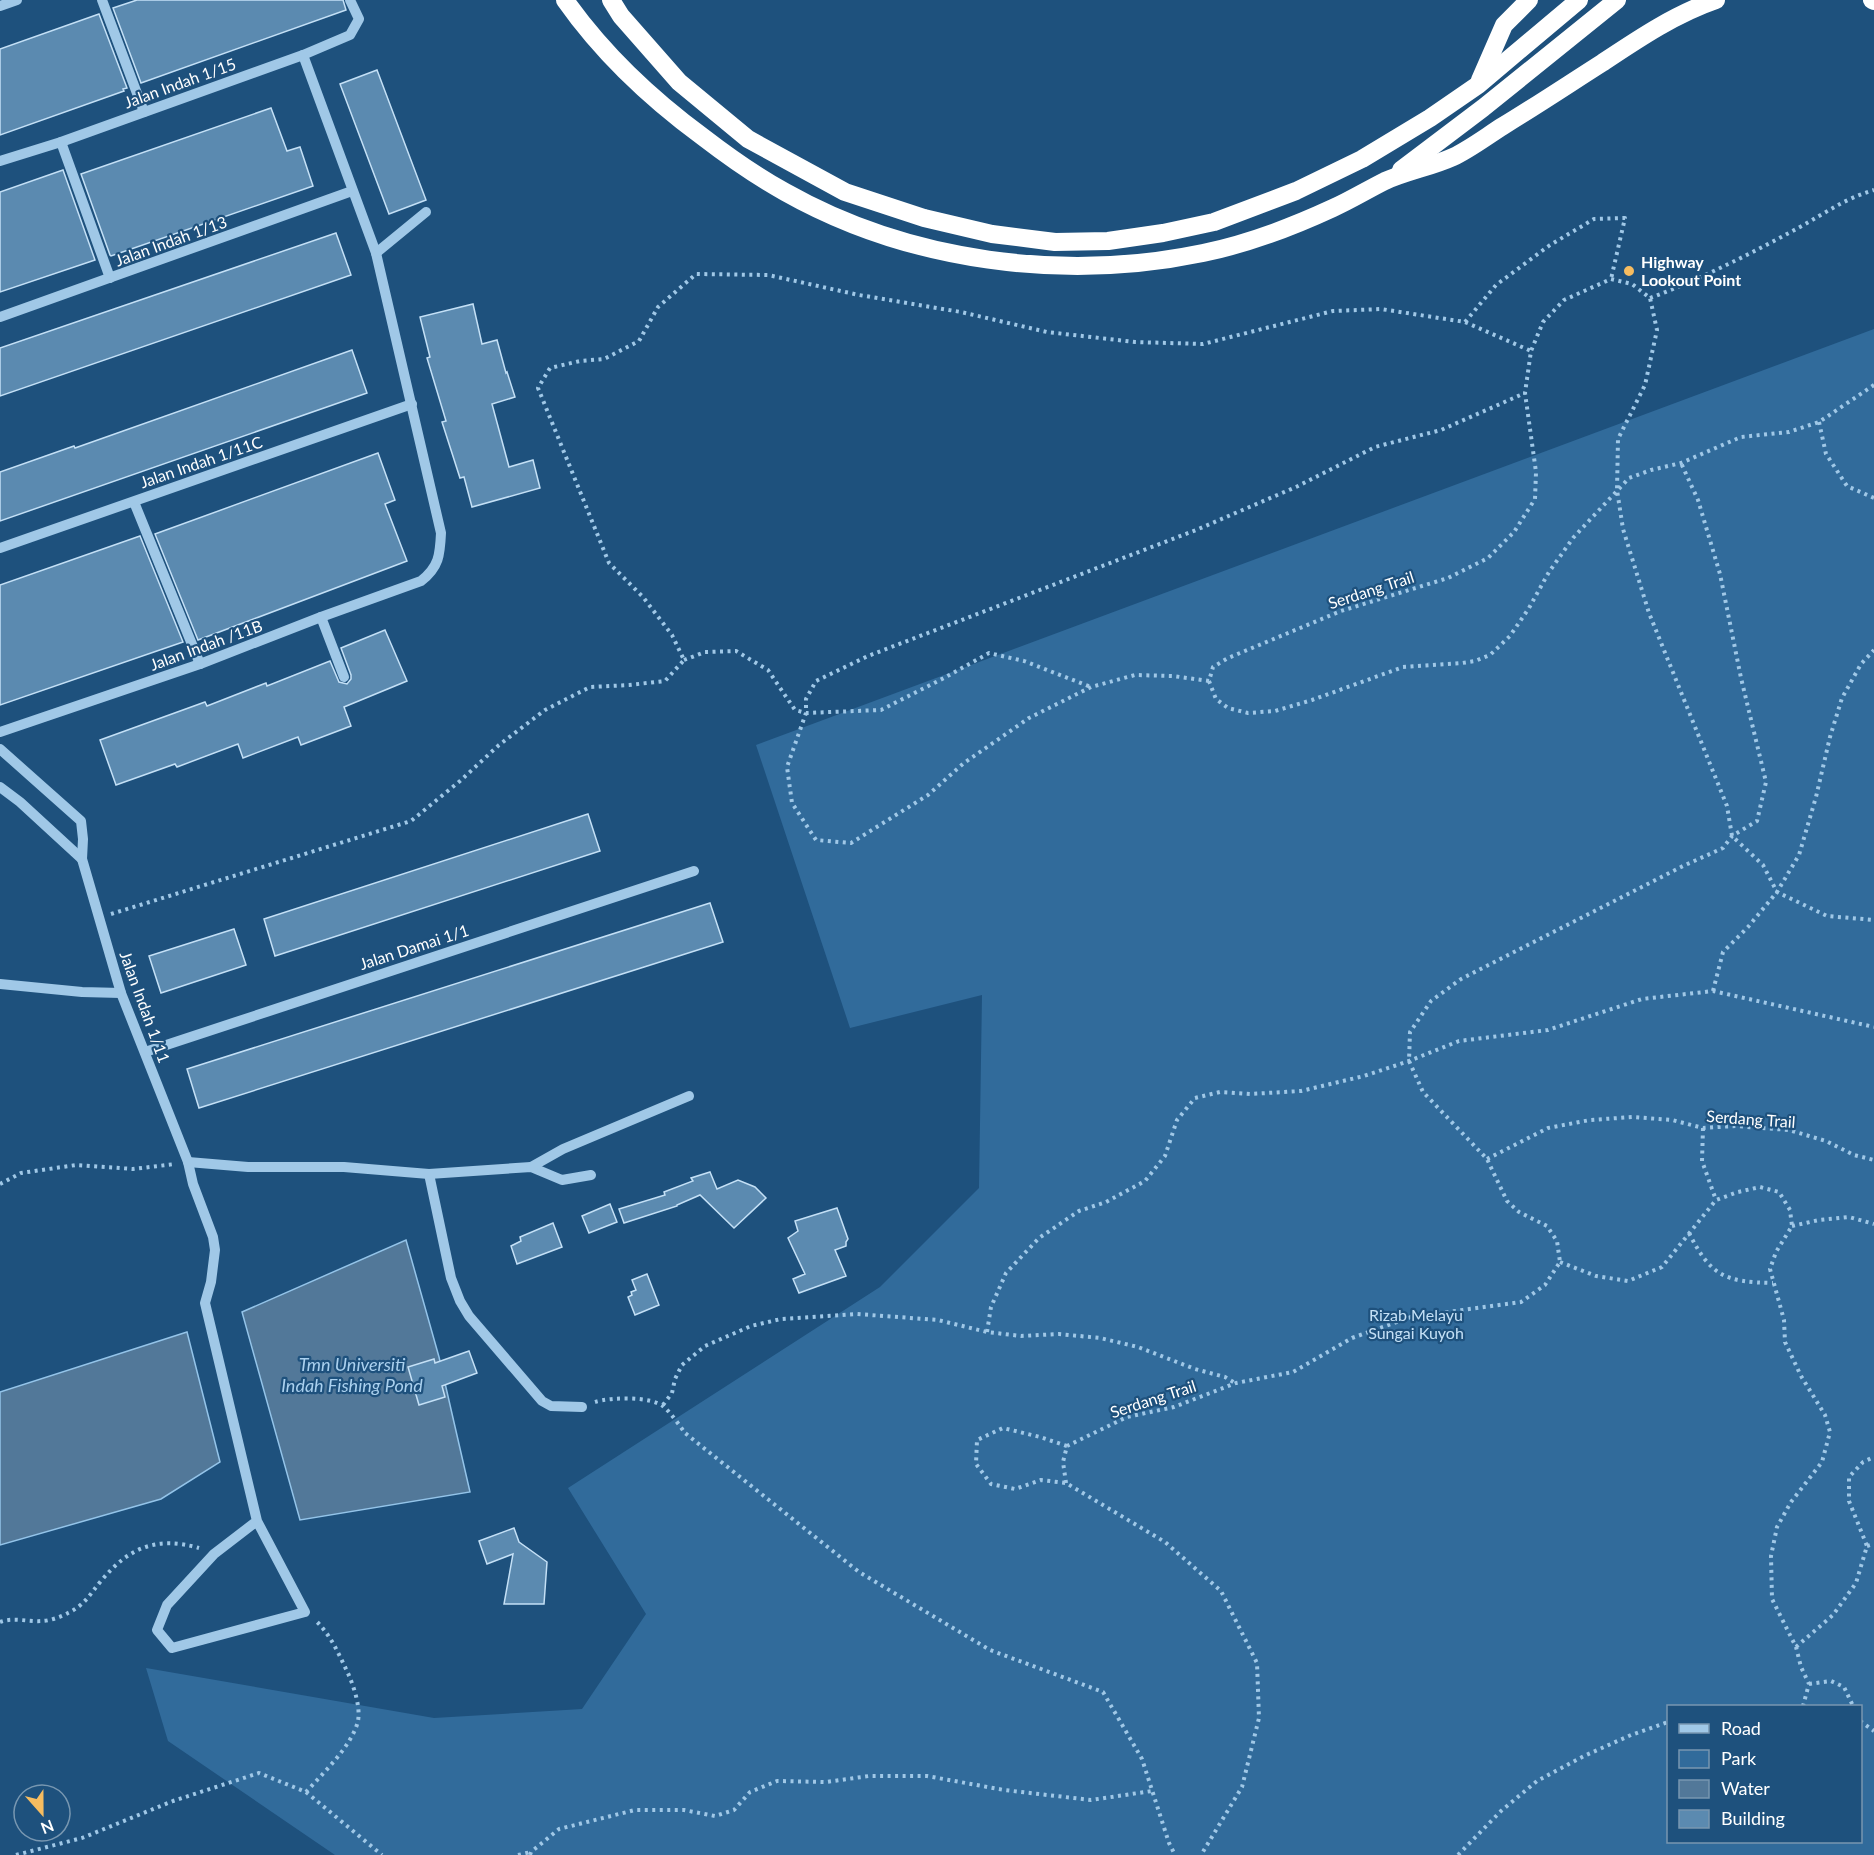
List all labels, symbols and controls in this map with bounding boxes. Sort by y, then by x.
street label: Jalan Indah 1/15 [121,54,238,112]
street label: Jalan Indah 1/13 [112,212,229,270]
place label: Highway Lookout Point [1641,252,1741,289]
marker: Highway Lookout Point [1622,264,1636,278]
street label: Jalan Indah 1/11C [137,432,265,491]
street label: Serdang Trail [1325,567,1416,612]
street label: Jalan Indah /11B [147,615,265,674]
street label: Jalan Damai 1/1 [357,920,471,973]
street label: Jalan Indah 1/11 [116,948,174,1065]
street label: Serdang Trail [1706,1106,1796,1131]
park label: Rizab Melayu Sungai Kuyoh [1368,1305,1464,1342]
water label: Tmn Universiti Indah Fishing Pond [281,1353,423,1396]
street label: Serdang Trail [1107,1376,1198,1421]
legend [1667,1705,1862,1843]
text: Road [1721,1717,1761,1739]
text: Park [1721,1747,1757,1769]
text: Water [1721,1777,1770,1799]
north arrow [12,1783,72,1843]
text: Building [1721,1807,1785,1829]
text: N [38,1816,57,1839]

